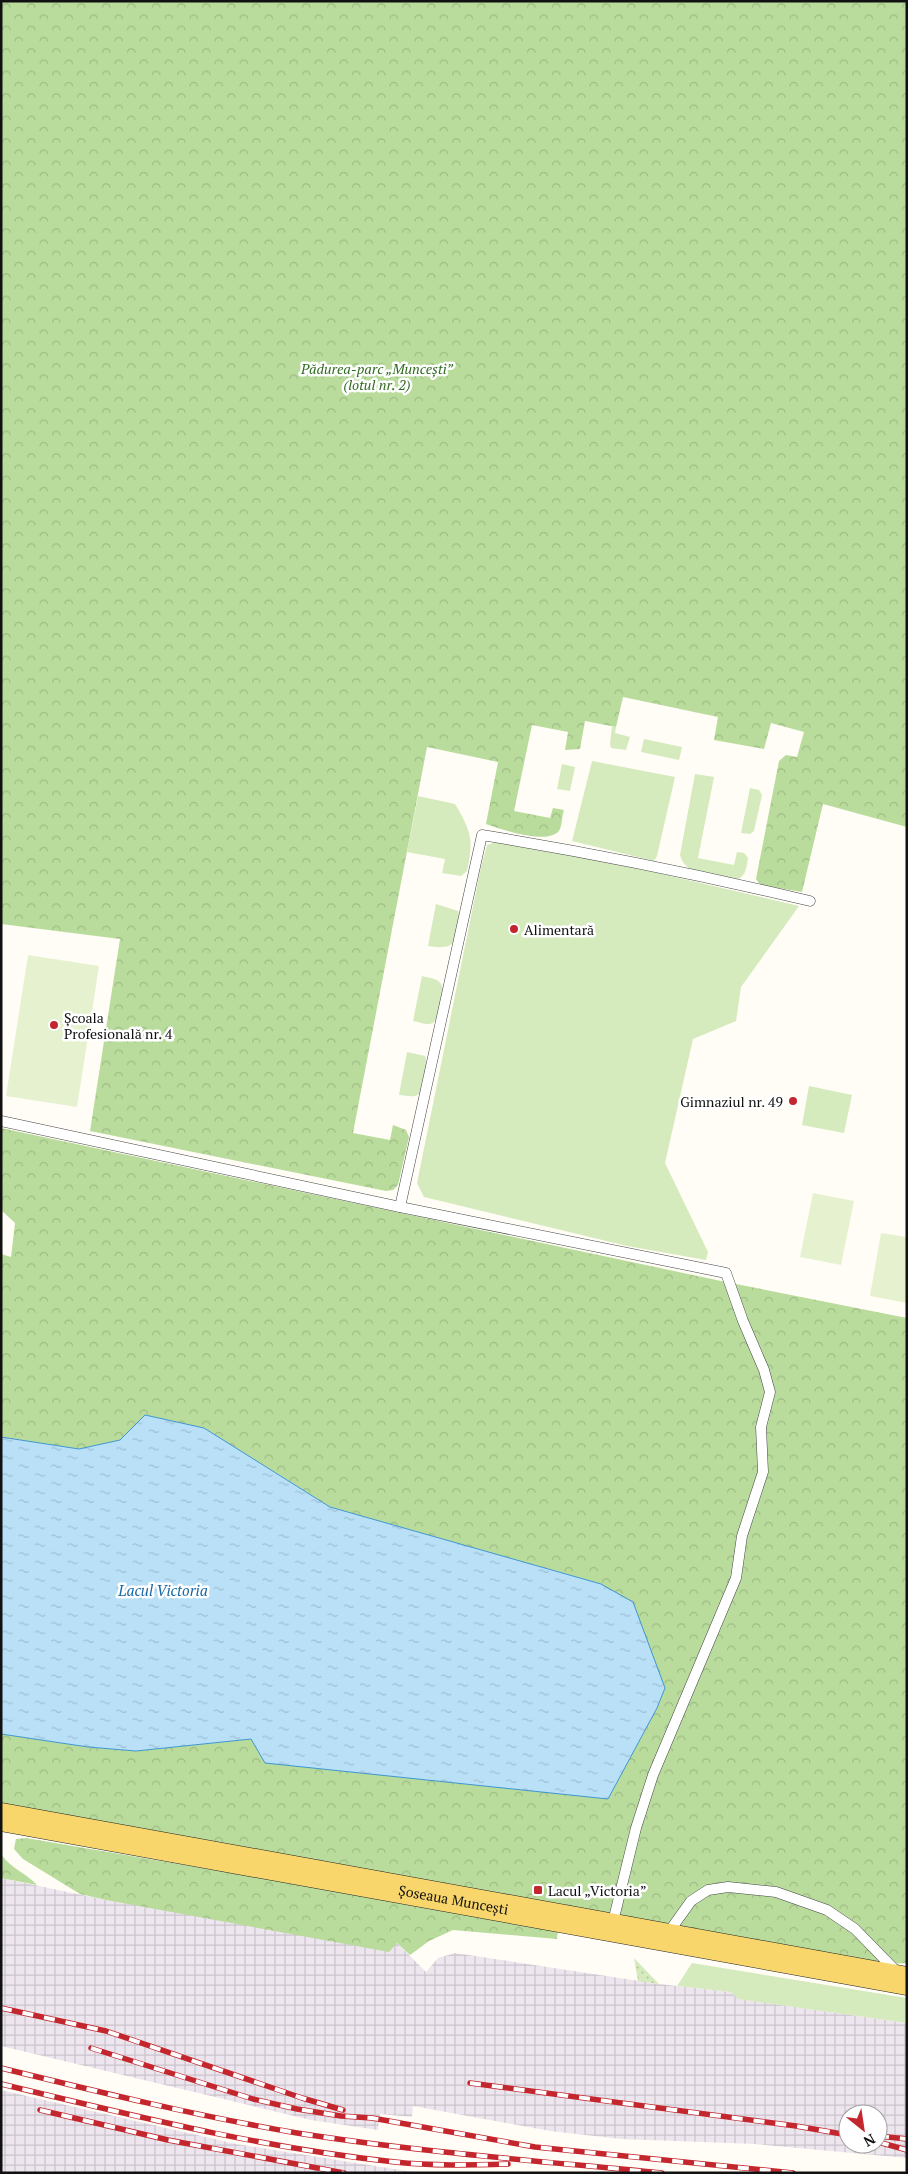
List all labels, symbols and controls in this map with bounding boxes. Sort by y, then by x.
park label: Pădurea-parc „Muncești” (lotul nr. 2) [300,359,454,394]
place label: Alimentară [524,920,594,939]
marker: Alimentară [508,923,520,935]
place label: Școala Profesională nr. 4 [64,1008,173,1043]
marker: Școala Profesională nr. 4 [48,1019,60,1031]
place label: Gimnaziul nr. 49 [680,1092,783,1111]
marker: Gimnaziul nr. 49 [787,1095,799,1107]
water label: Lacul Victoria [117,1580,208,1600]
street label: Șoseaua Muncești [397,1880,510,1918]
place label: Lacul „Victoria” [548,1881,647,1900]
marker: Lacul „Victoria” [532,1884,544,1896]
north arrow [838,2104,888,2154]
text: N [860,2130,879,2152]

